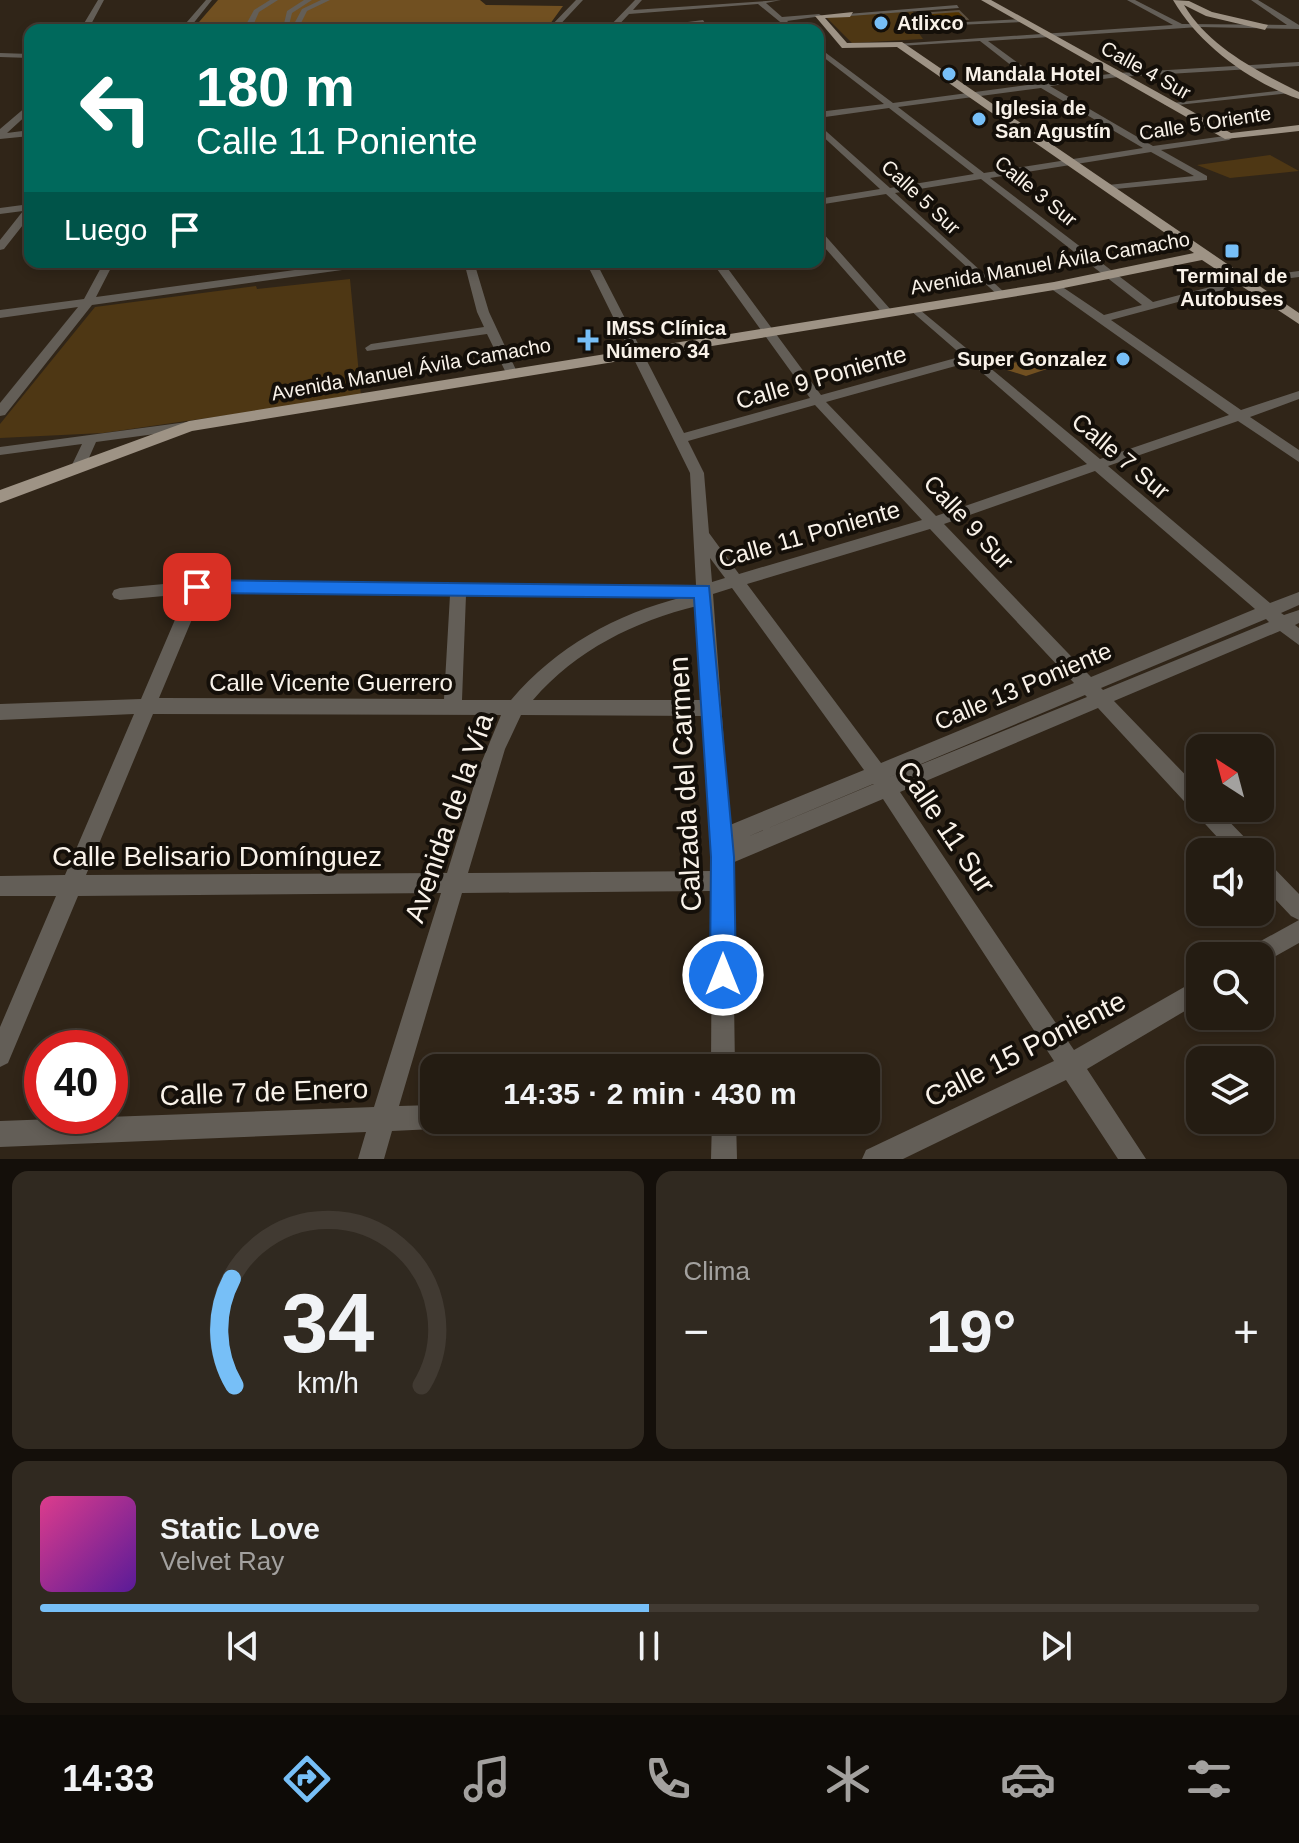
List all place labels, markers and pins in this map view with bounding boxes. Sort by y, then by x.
place label: Atlixco [897,12,964,34]
marker: Atlixco [872,14,890,32]
place label: Mandala Hotel [965,63,1101,85]
marker: Mandala Hotel [940,65,958,83]
place label: Iglesia de San Agustín [995,97,1111,142]
marker: Iglesia de San Agustín [970,110,988,128]
marker: Terminal de Autobuses [1223,242,1241,260]
place label: Terminal de Autobuses [1177,265,1287,310]
place label: IMSS Clínica Número 34 [606,317,727,362]
marker: IMSS Clínica Número 34 [577,329,599,351]
place label: Super Gonzalez [957,348,1107,370]
marker: Super Gonzalez [1114,350,1132,368]
pin [163,553,231,621]

